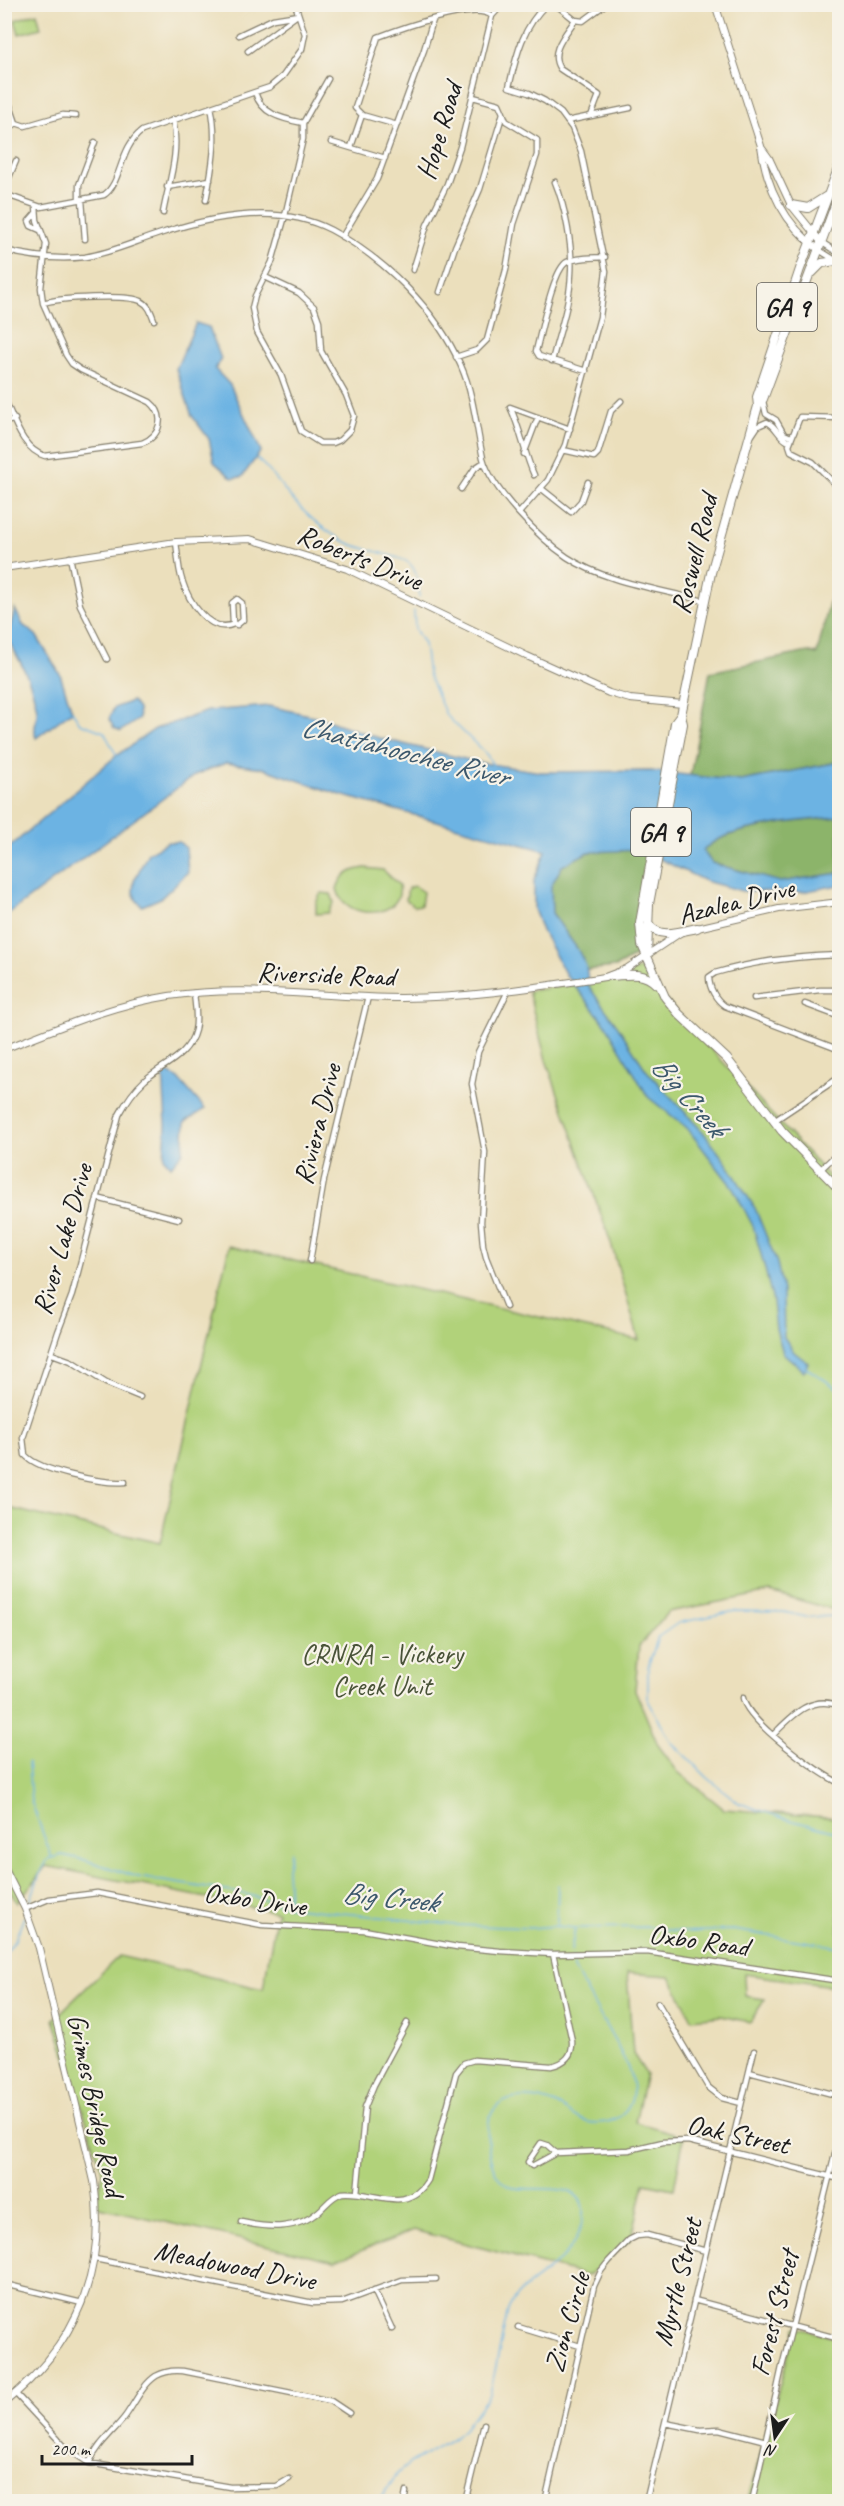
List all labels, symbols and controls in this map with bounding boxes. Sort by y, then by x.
street label: Hope Road [408,75,471,184]
road number: GA 9 [757,283,817,331]
street label: Roswell Road [662,487,727,617]
street label: Roberts Drive [292,516,429,599]
water label: Chattahoochee River [298,707,516,796]
road number: GA 9 [631,808,691,856]
street label: Azalea Drive [675,869,799,932]
street label: Riverside Road [257,954,399,994]
water label: Big Creek [643,1048,739,1149]
street label: Riviera Drive [285,1058,349,1188]
street label: River Lake Drive [24,1158,101,1318]
park label: CRNRA - Vickery Creek Unit [301,1636,465,1703]
water label: Big Creek [341,1873,445,1921]
street label: Oxbo Drive [202,1874,310,1924]
street label: Oxbo Road [647,1916,755,1965]
street label: Grimes Bridge Road [60,2011,133,2203]
street label: Oak Street [684,2106,795,2162]
street label: Myrtle Street [644,2212,710,2349]
street label: Meadowood Drive [151,2232,320,2298]
street label: Forest Street [742,2243,807,2379]
street label: Zion Circle [536,2266,598,2376]
north arrow [745,2407,805,2467]
scale bar [42,2428,192,2466]
text: 200 m [51,2438,92,2460]
text: N [762,2439,779,2461]

